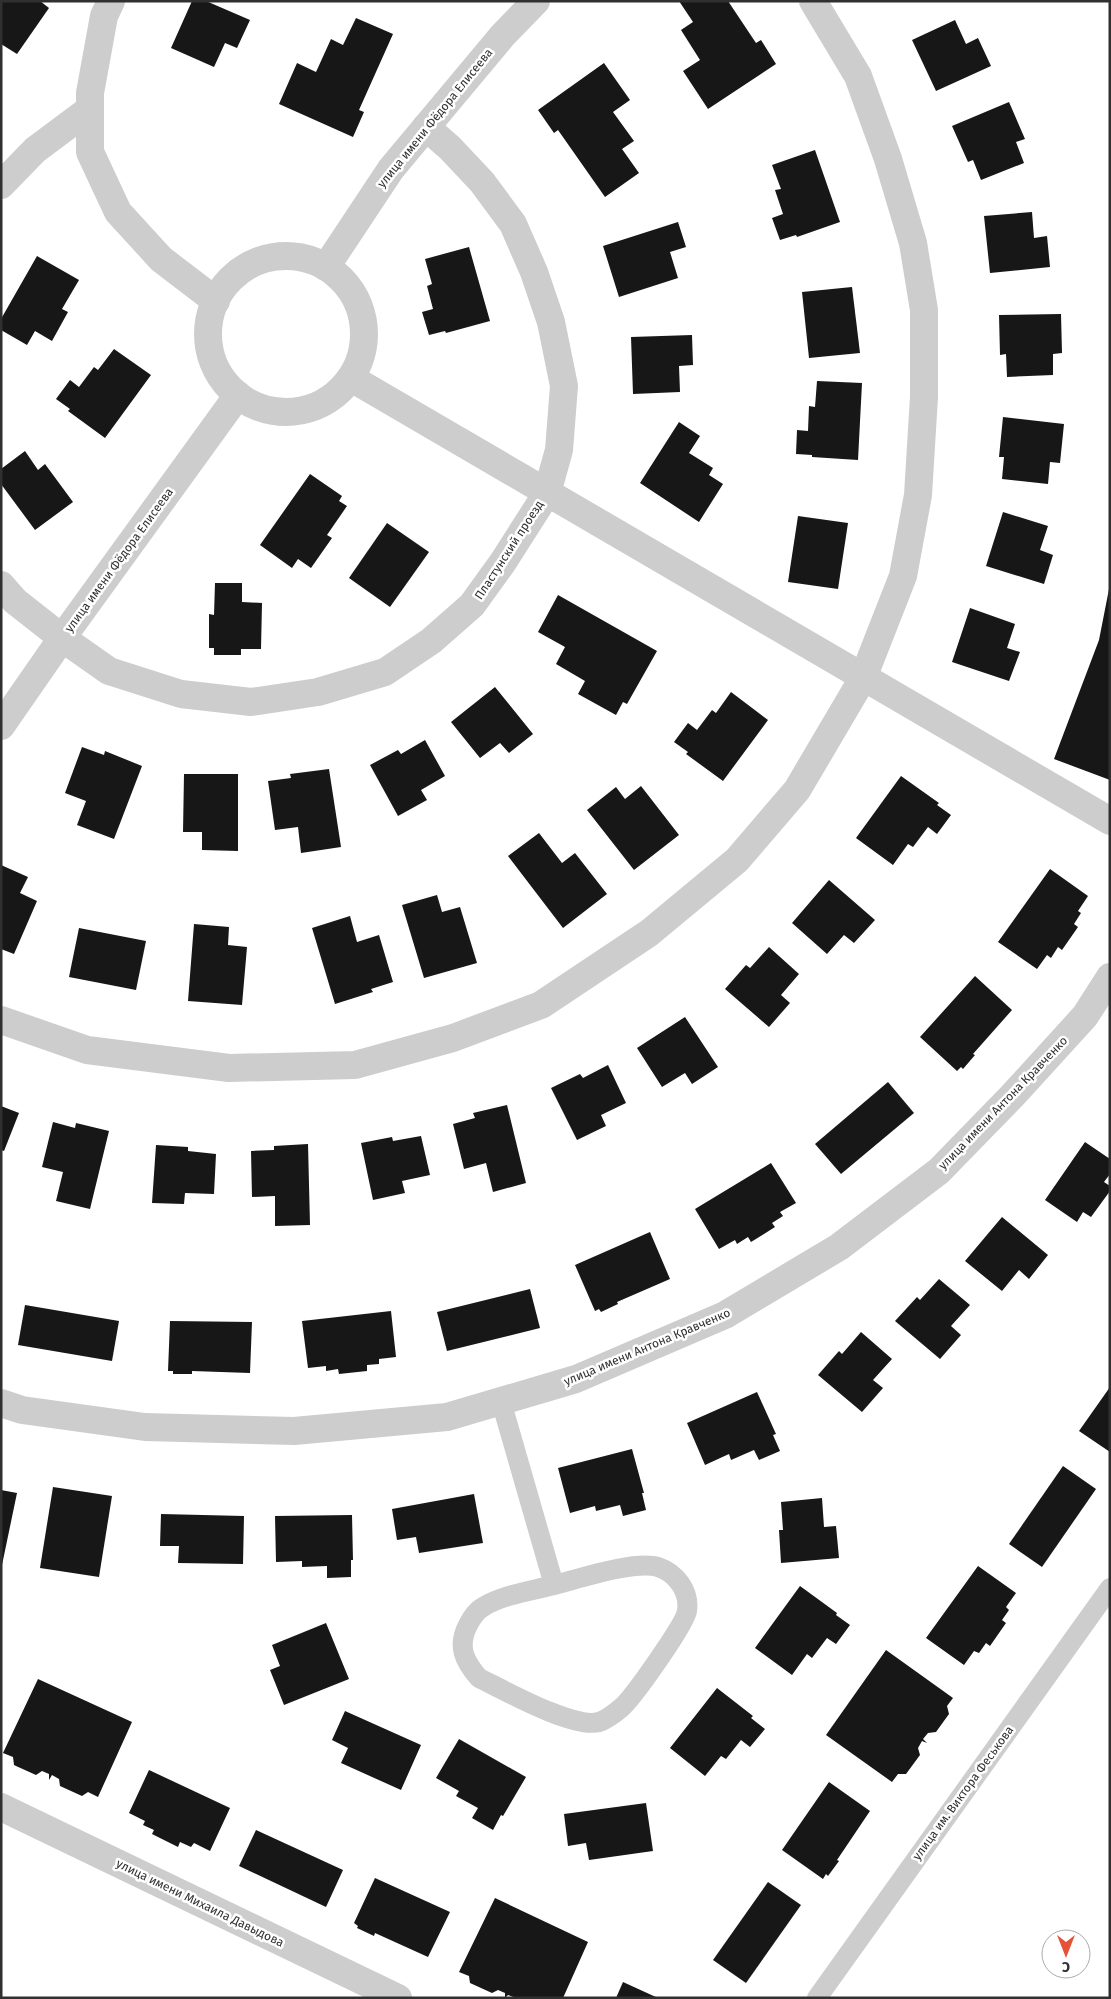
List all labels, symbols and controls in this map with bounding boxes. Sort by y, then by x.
street label: улица имени Фёдора Елисеева [375,46,495,190]
street label: улица имени Фёдора Елисеева [62,485,176,635]
street label: Пластунский проезд [472,498,546,602]
street label: улица имени Антона Кравченко [936,1034,1070,1172]
street label: улица имени Антона Кравченко [562,1306,732,1388]
street label: улица им. Виктора Феськова [910,1723,1016,1863]
street label: улица имени Михаила Давыдова [114,1856,286,1950]
north arrow [1041,1929,1091,1979]
text: С [1062,1958,1070,1975]

